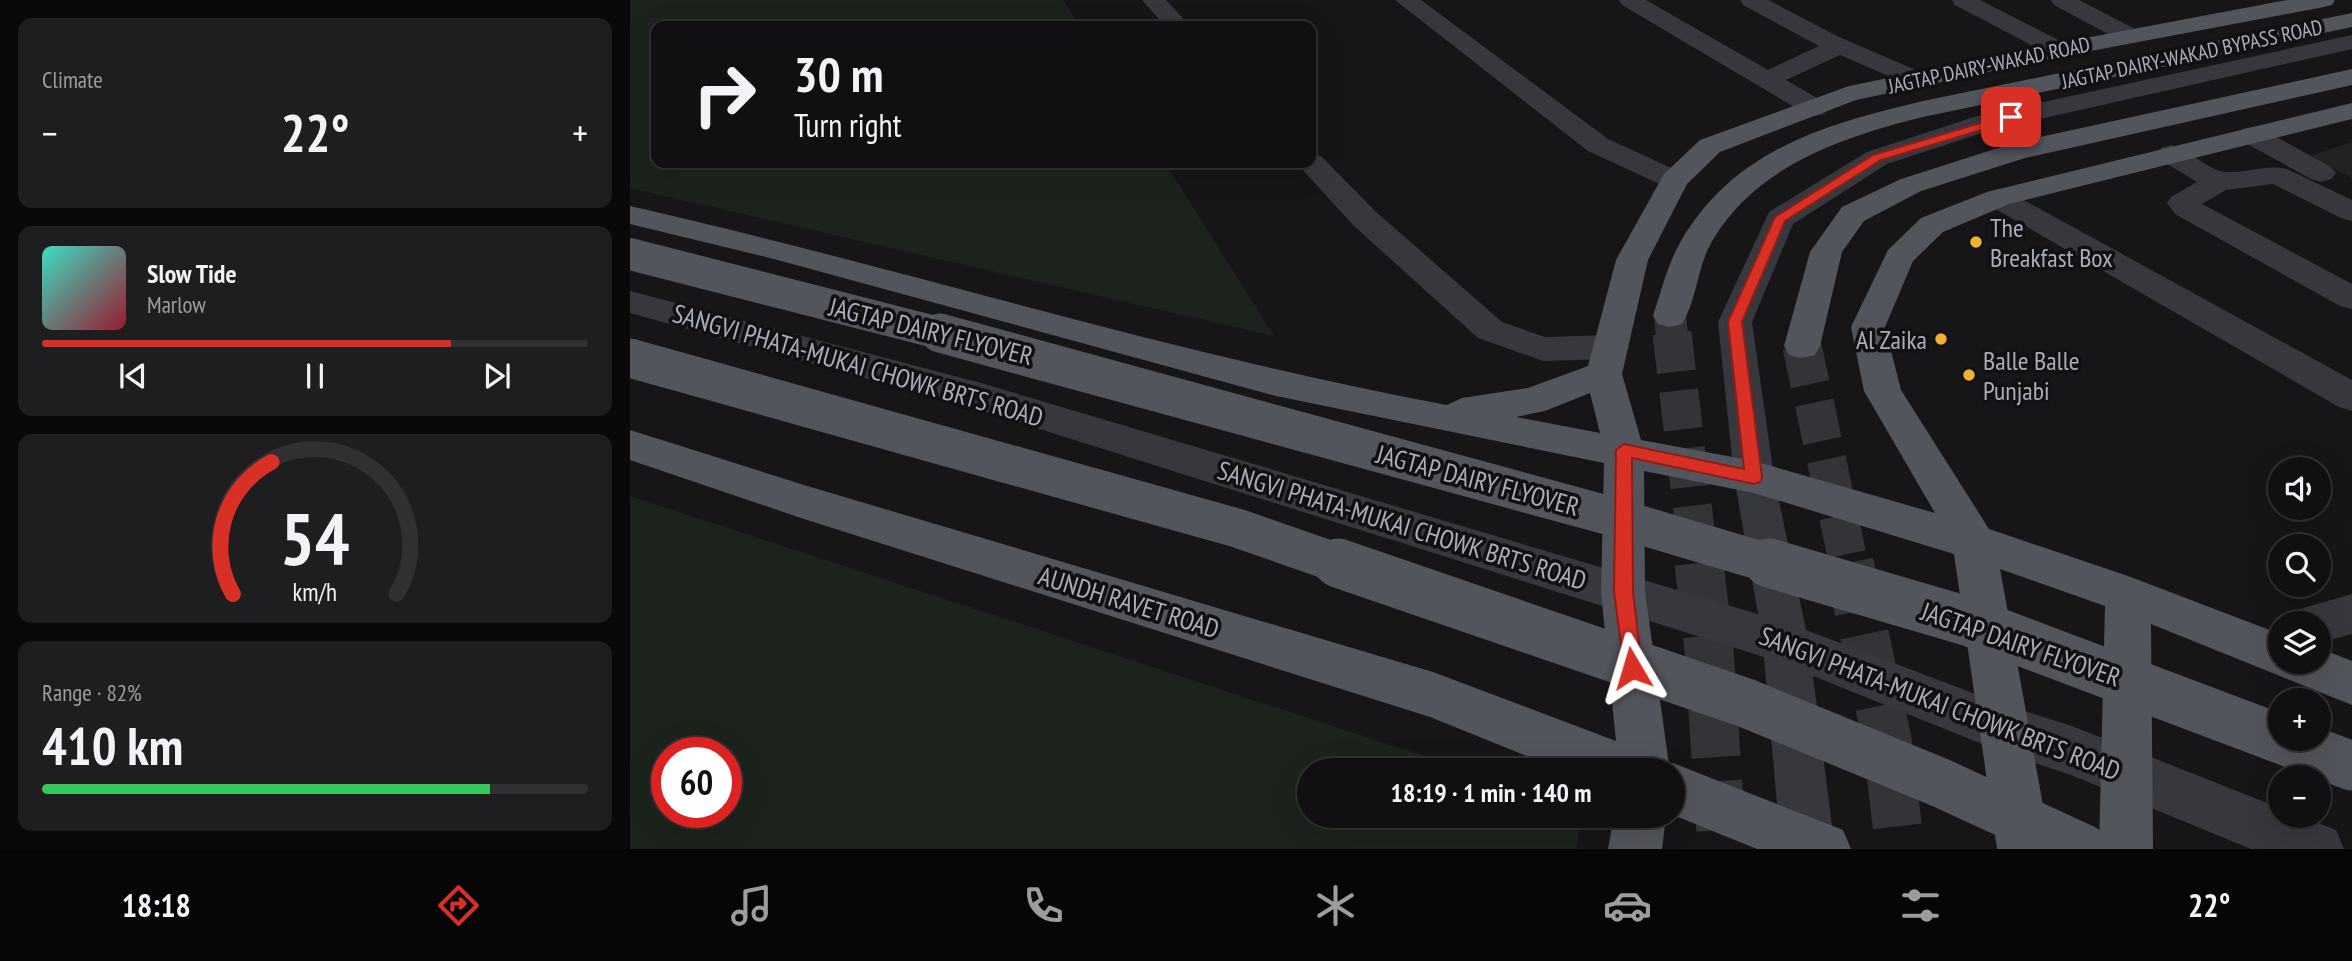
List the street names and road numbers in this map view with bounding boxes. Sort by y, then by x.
street label: JAGTAP DAIRY-WAKAD BYPASS ROAD [2058,13,2325,95]
street label: JAGTAP DAIRY-WAKAD ROAD [1885,30,2092,100]
street label: JAGTAP DAIRY FLYOVER [825,289,1036,372]
street label: SANGVI PHATA-MUKAI CHOWK BRTS ROAD [669,296,1047,434]
street label: JAGTAP DAIRY FLYOVER [1372,437,1583,523]
street label: SANGVI PHATA-MUKAI CHOWK BRTS ROAD [1214,453,1590,597]
street label: AUNDH RAVET ROAD [1035,559,1223,645]
street label: JAGTAP DAIRY FLYOVER [1916,594,2125,694]
street label: SANGVI PHATA-MUKAI CHOWK BRTS ROAD [1755,619,2125,787]

